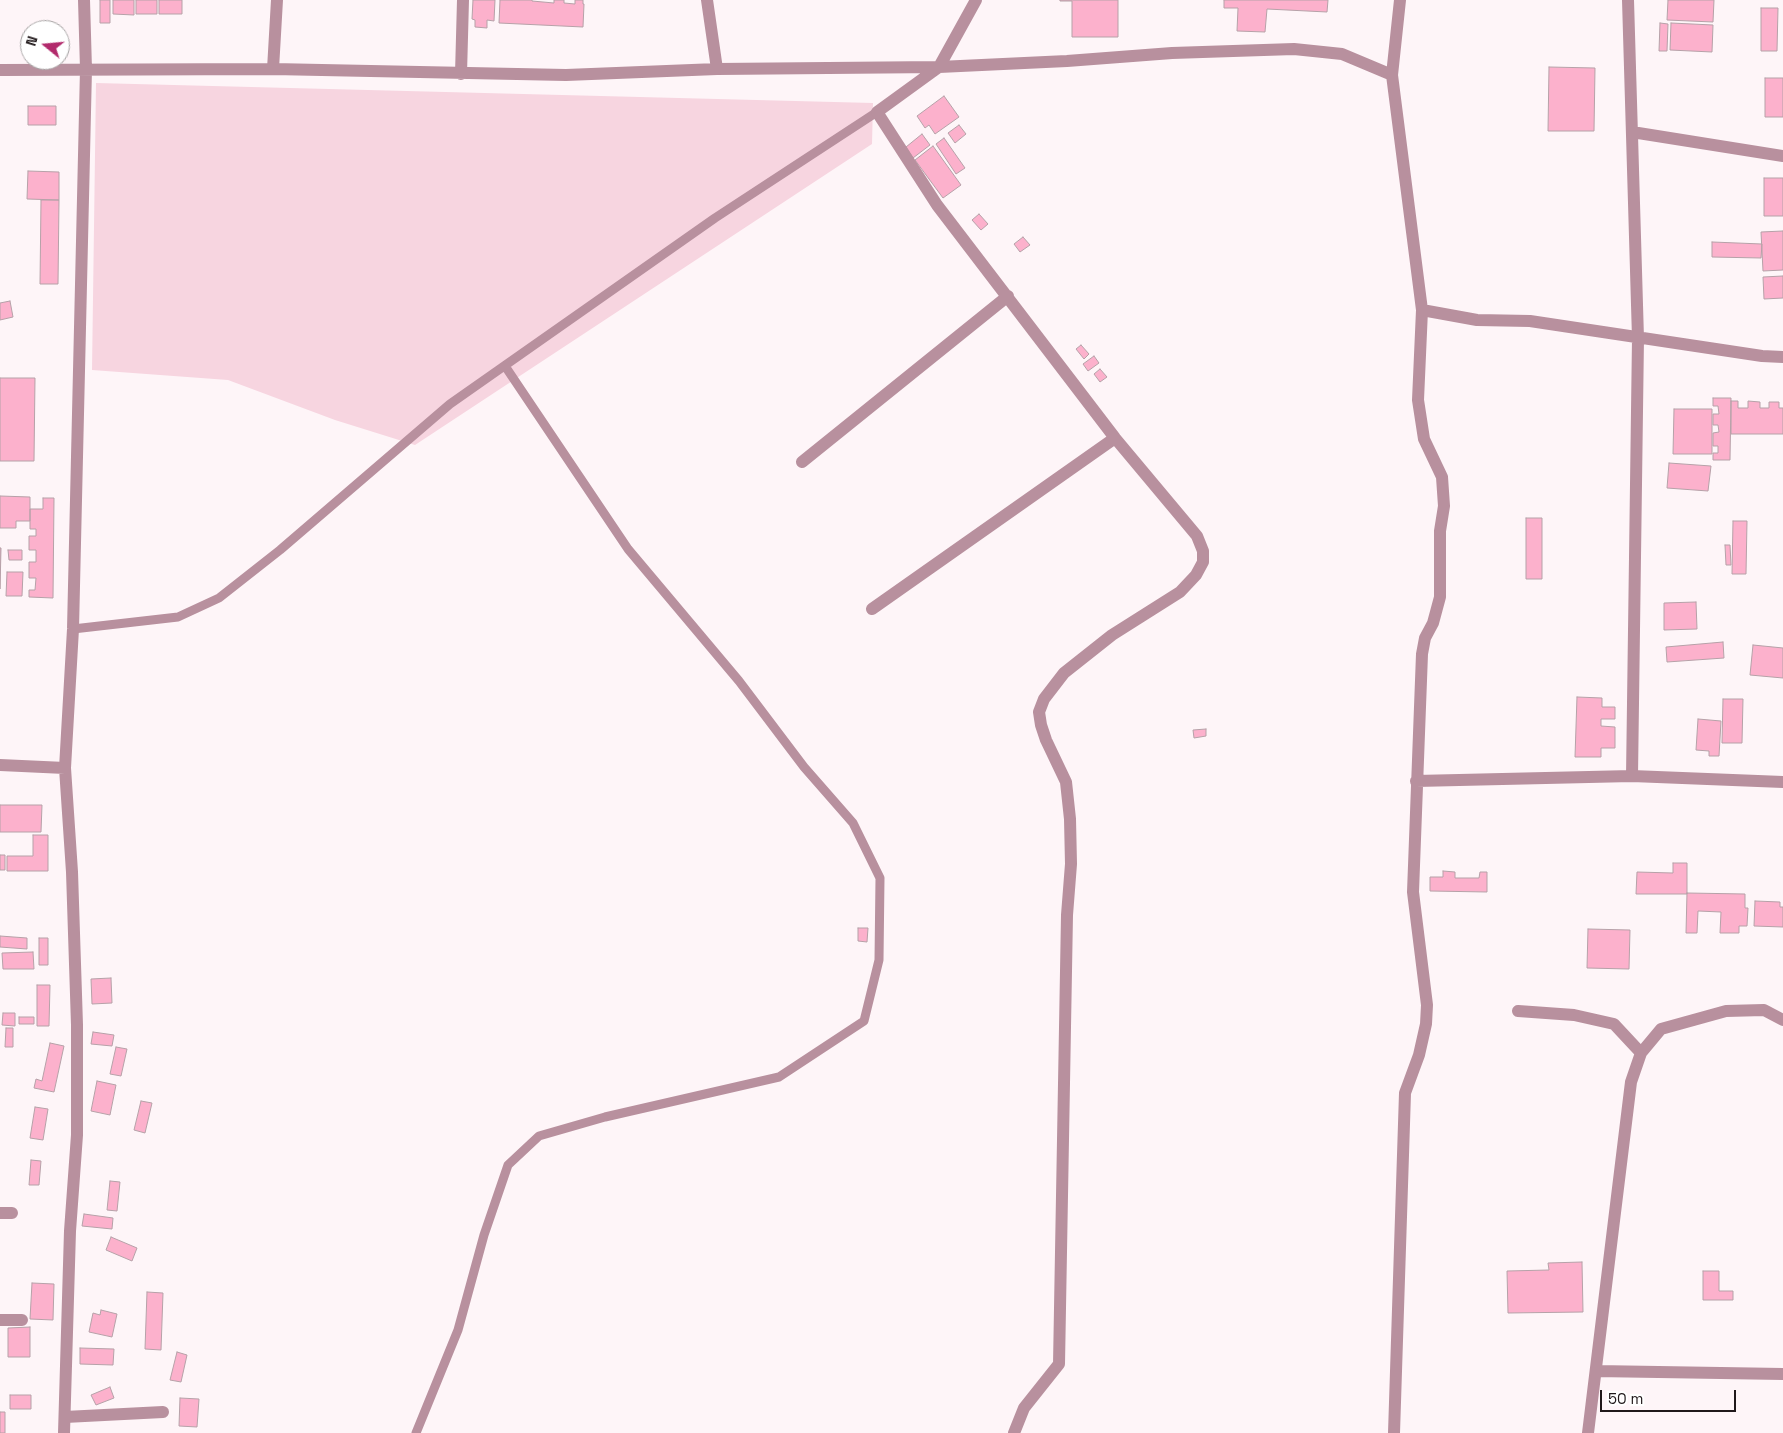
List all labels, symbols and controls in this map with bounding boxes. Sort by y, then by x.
north arrow [20,20,70,70]
text: N [22,34,42,48]
scale bar [1603,1380,1739,1412]
text: 50 m [1608,1389,1643,1408]

